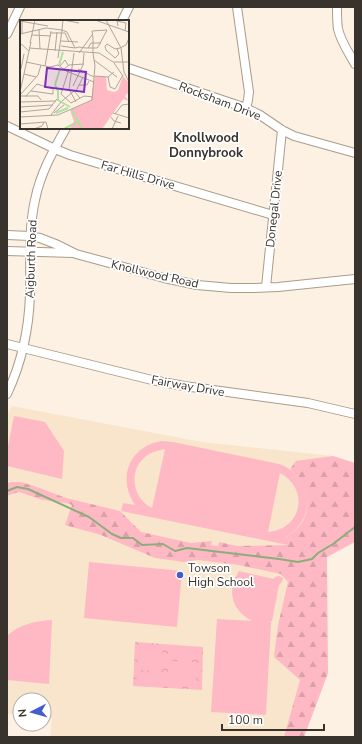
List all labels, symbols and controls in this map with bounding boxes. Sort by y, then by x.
inset map [20,20,129,129]
street label: Rocksham Drive [177,78,263,124]
district label: Knollwood Donnybrook [169,129,244,162]
street label: Far Hills Drive [99,157,177,193]
street label: Donegal Drive [262,170,286,248]
street label: Aigburth Road [22,219,40,299]
street label: Knollwood Road [110,256,200,292]
street label: Fairway Drive [150,372,226,400]
place label: Towson High School [188,560,254,590]
marker: Towson High School [175,570,185,580]
north arrow [12,692,52,732]
scale bar [222,706,324,732]
text: N [15,708,30,718]
text: 100 m [228,712,263,728]

